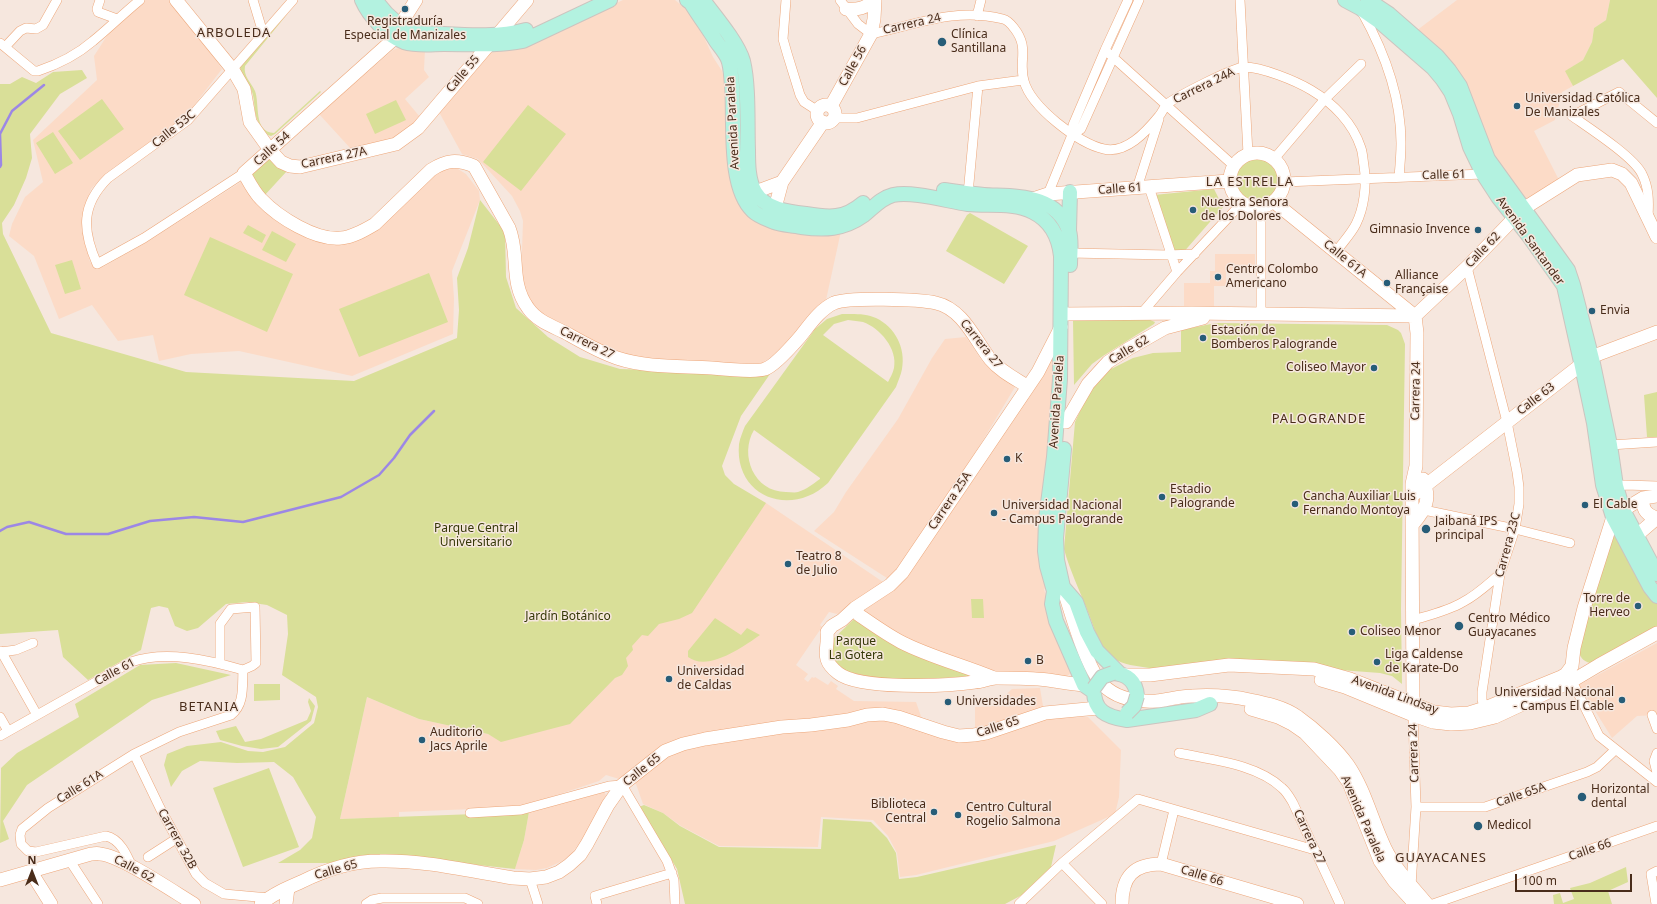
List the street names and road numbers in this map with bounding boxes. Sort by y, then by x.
street label: Carrera 24 [882,10,942,38]
street label: Calle 56 [836,43,870,89]
street label: Calle 55 [443,52,483,96]
street label: Carrera 24A [1171,65,1237,107]
street label: Avenida Paralela [723,76,743,170]
street label: Calle 53C [149,107,199,151]
street label: Calle 54 [251,129,293,169]
street label: Carrera 27A [300,144,368,172]
street label: Calle 61 [1422,167,1466,183]
street label: Calle 61 [1097,180,1143,198]
street label: Avenida Santander [1493,194,1567,288]
street label: Calle 62 [1462,229,1504,271]
street label: Calle 61A [1320,237,1370,281]
street label: Carrera 27 [957,317,1005,371]
street label: Carrera 27 [557,324,617,362]
street label: Calle 62 [1106,332,1152,368]
street label: Avenida Paralela [1047,355,1067,449]
street label: Carrera 24 [1408,361,1424,421]
street label: Calle 63 [1514,380,1558,418]
street label: Carrera 25A [925,469,975,533]
street label: Carrera 23C [1492,511,1524,579]
street label: Calle 61 [92,655,138,689]
street label: Avenida Lindsay [1350,673,1440,717]
street label: Calle 65 [975,713,1021,741]
street label: Carrera 24 [1406,723,1422,783]
street label: Calle 65 [620,751,664,789]
street label: Calle 61A [54,767,106,807]
street label: Avenida Paralela [1337,773,1389,865]
street label: Calle 65A [1494,780,1548,810]
street label: Carrera 32B [154,806,200,872]
street label: Carrera 27 [1290,807,1328,867]
street label: Calle 66 [1567,836,1613,864]
street label: Calle 62 [111,852,157,886]
street label: Calle 65 [313,857,359,883]
street label: Calle 66 [1179,863,1225,889]

